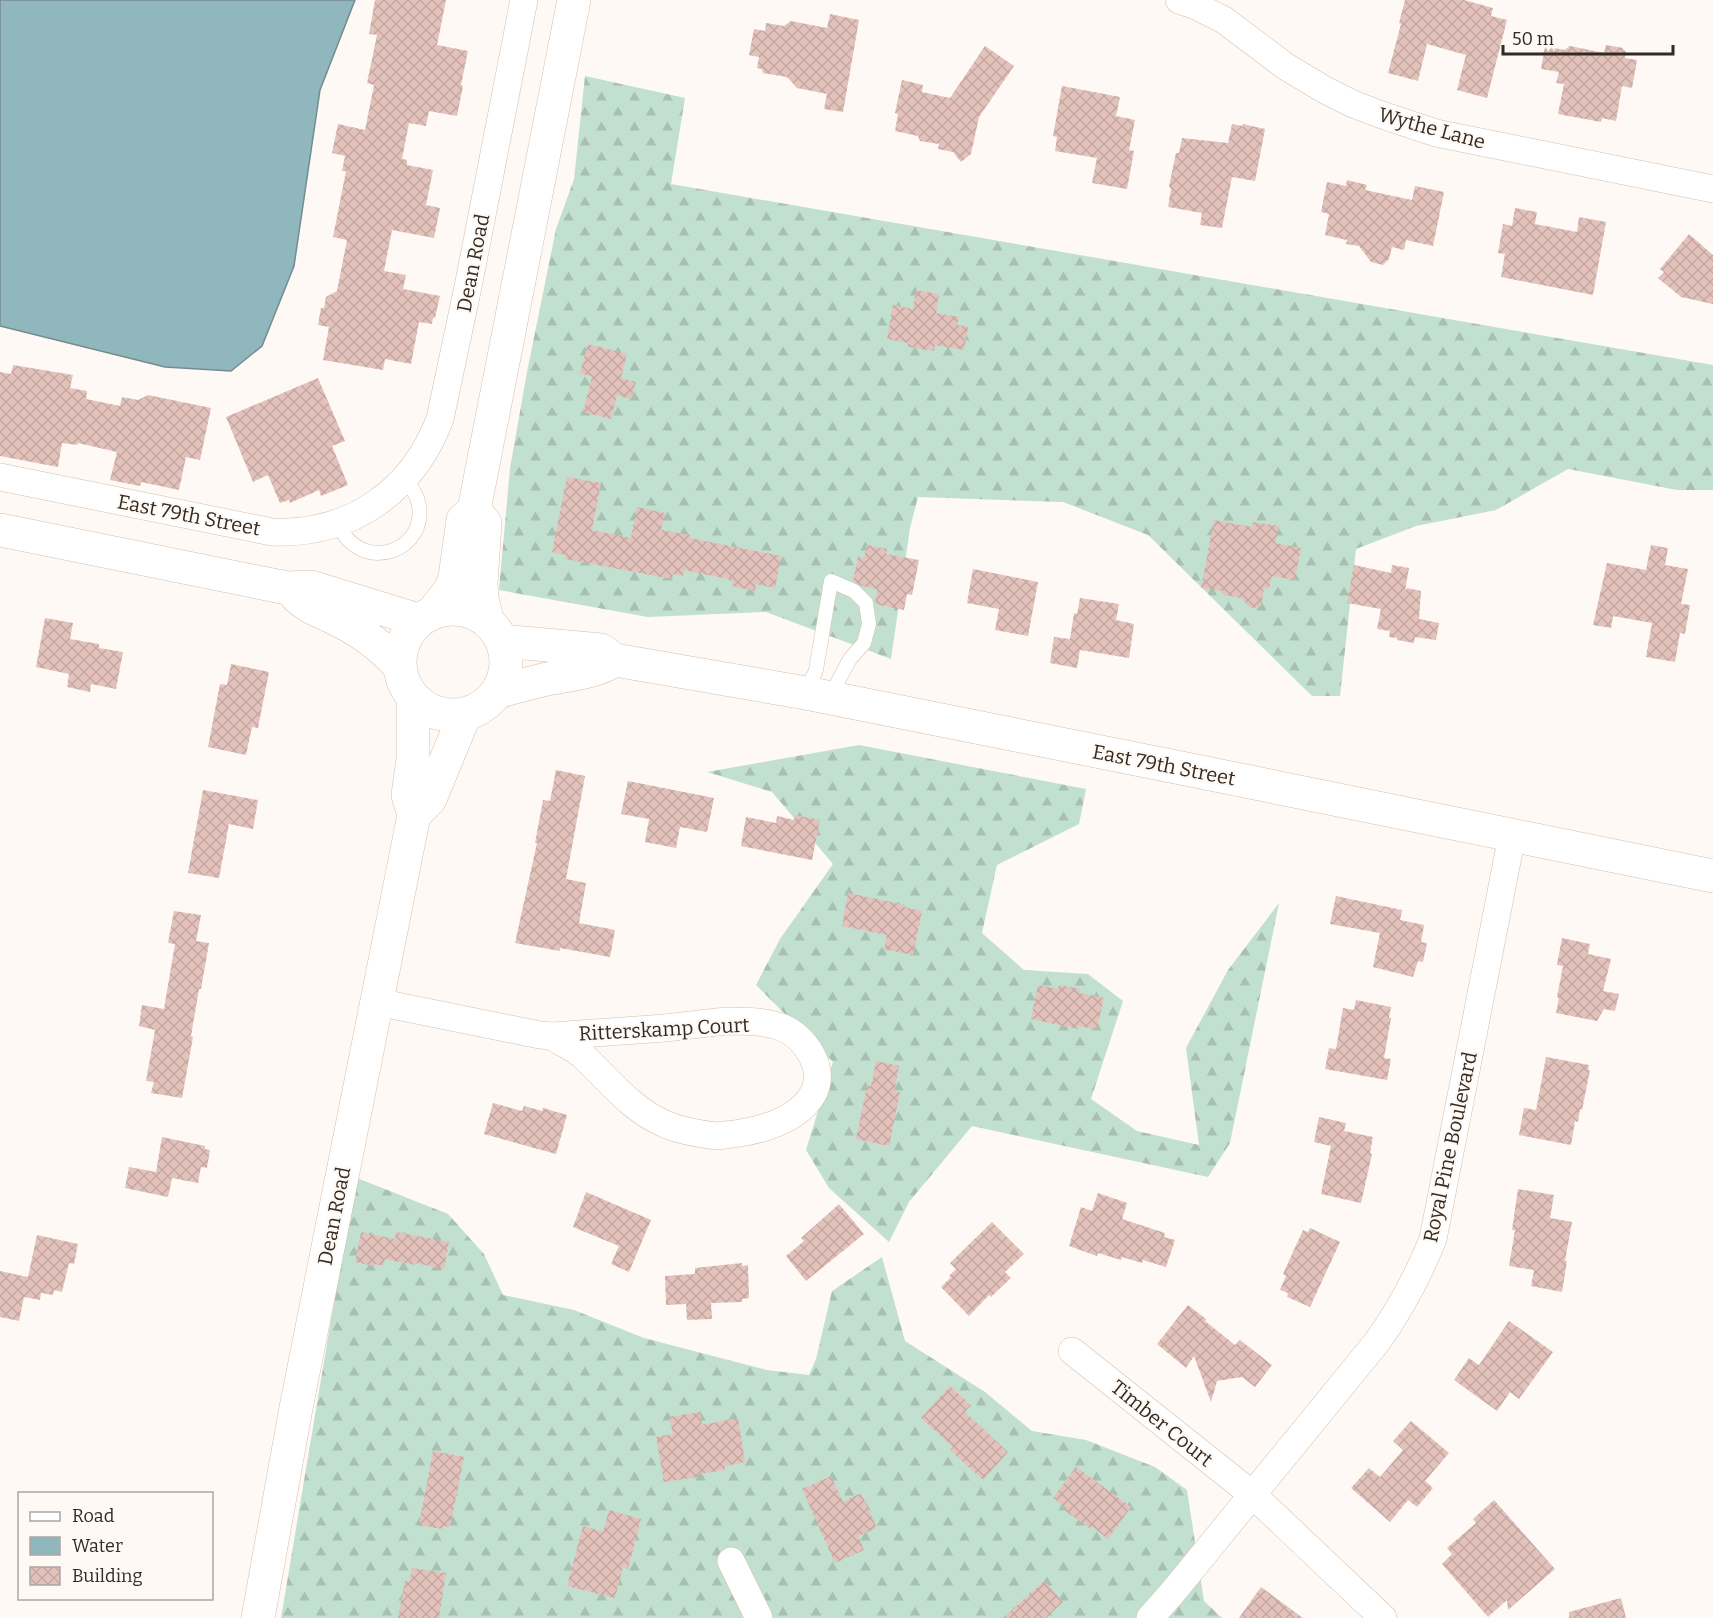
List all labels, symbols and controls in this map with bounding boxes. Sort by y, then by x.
scale bar [1503,18,1672,56]
text: 50 m [1512,28,1554,50]
street label: Wythe Lane [1376,102,1488,154]
street label: Dean Road [452,212,494,314]
street label: East 79th Street [115,489,263,541]
street label: East 79th Street [1090,739,1238,791]
street label: Ritterskamp Court [578,1013,750,1045]
street label: Royal Pine Boulevard [1418,1049,1482,1244]
street label: Dean Road [313,1165,355,1267]
street label: Timber Court [1106,1375,1218,1471]
legend [18,1492,213,1600]
text: Road [72,1505,115,1527]
text: Water [72,1535,123,1557]
text: Building [72,1565,143,1587]

